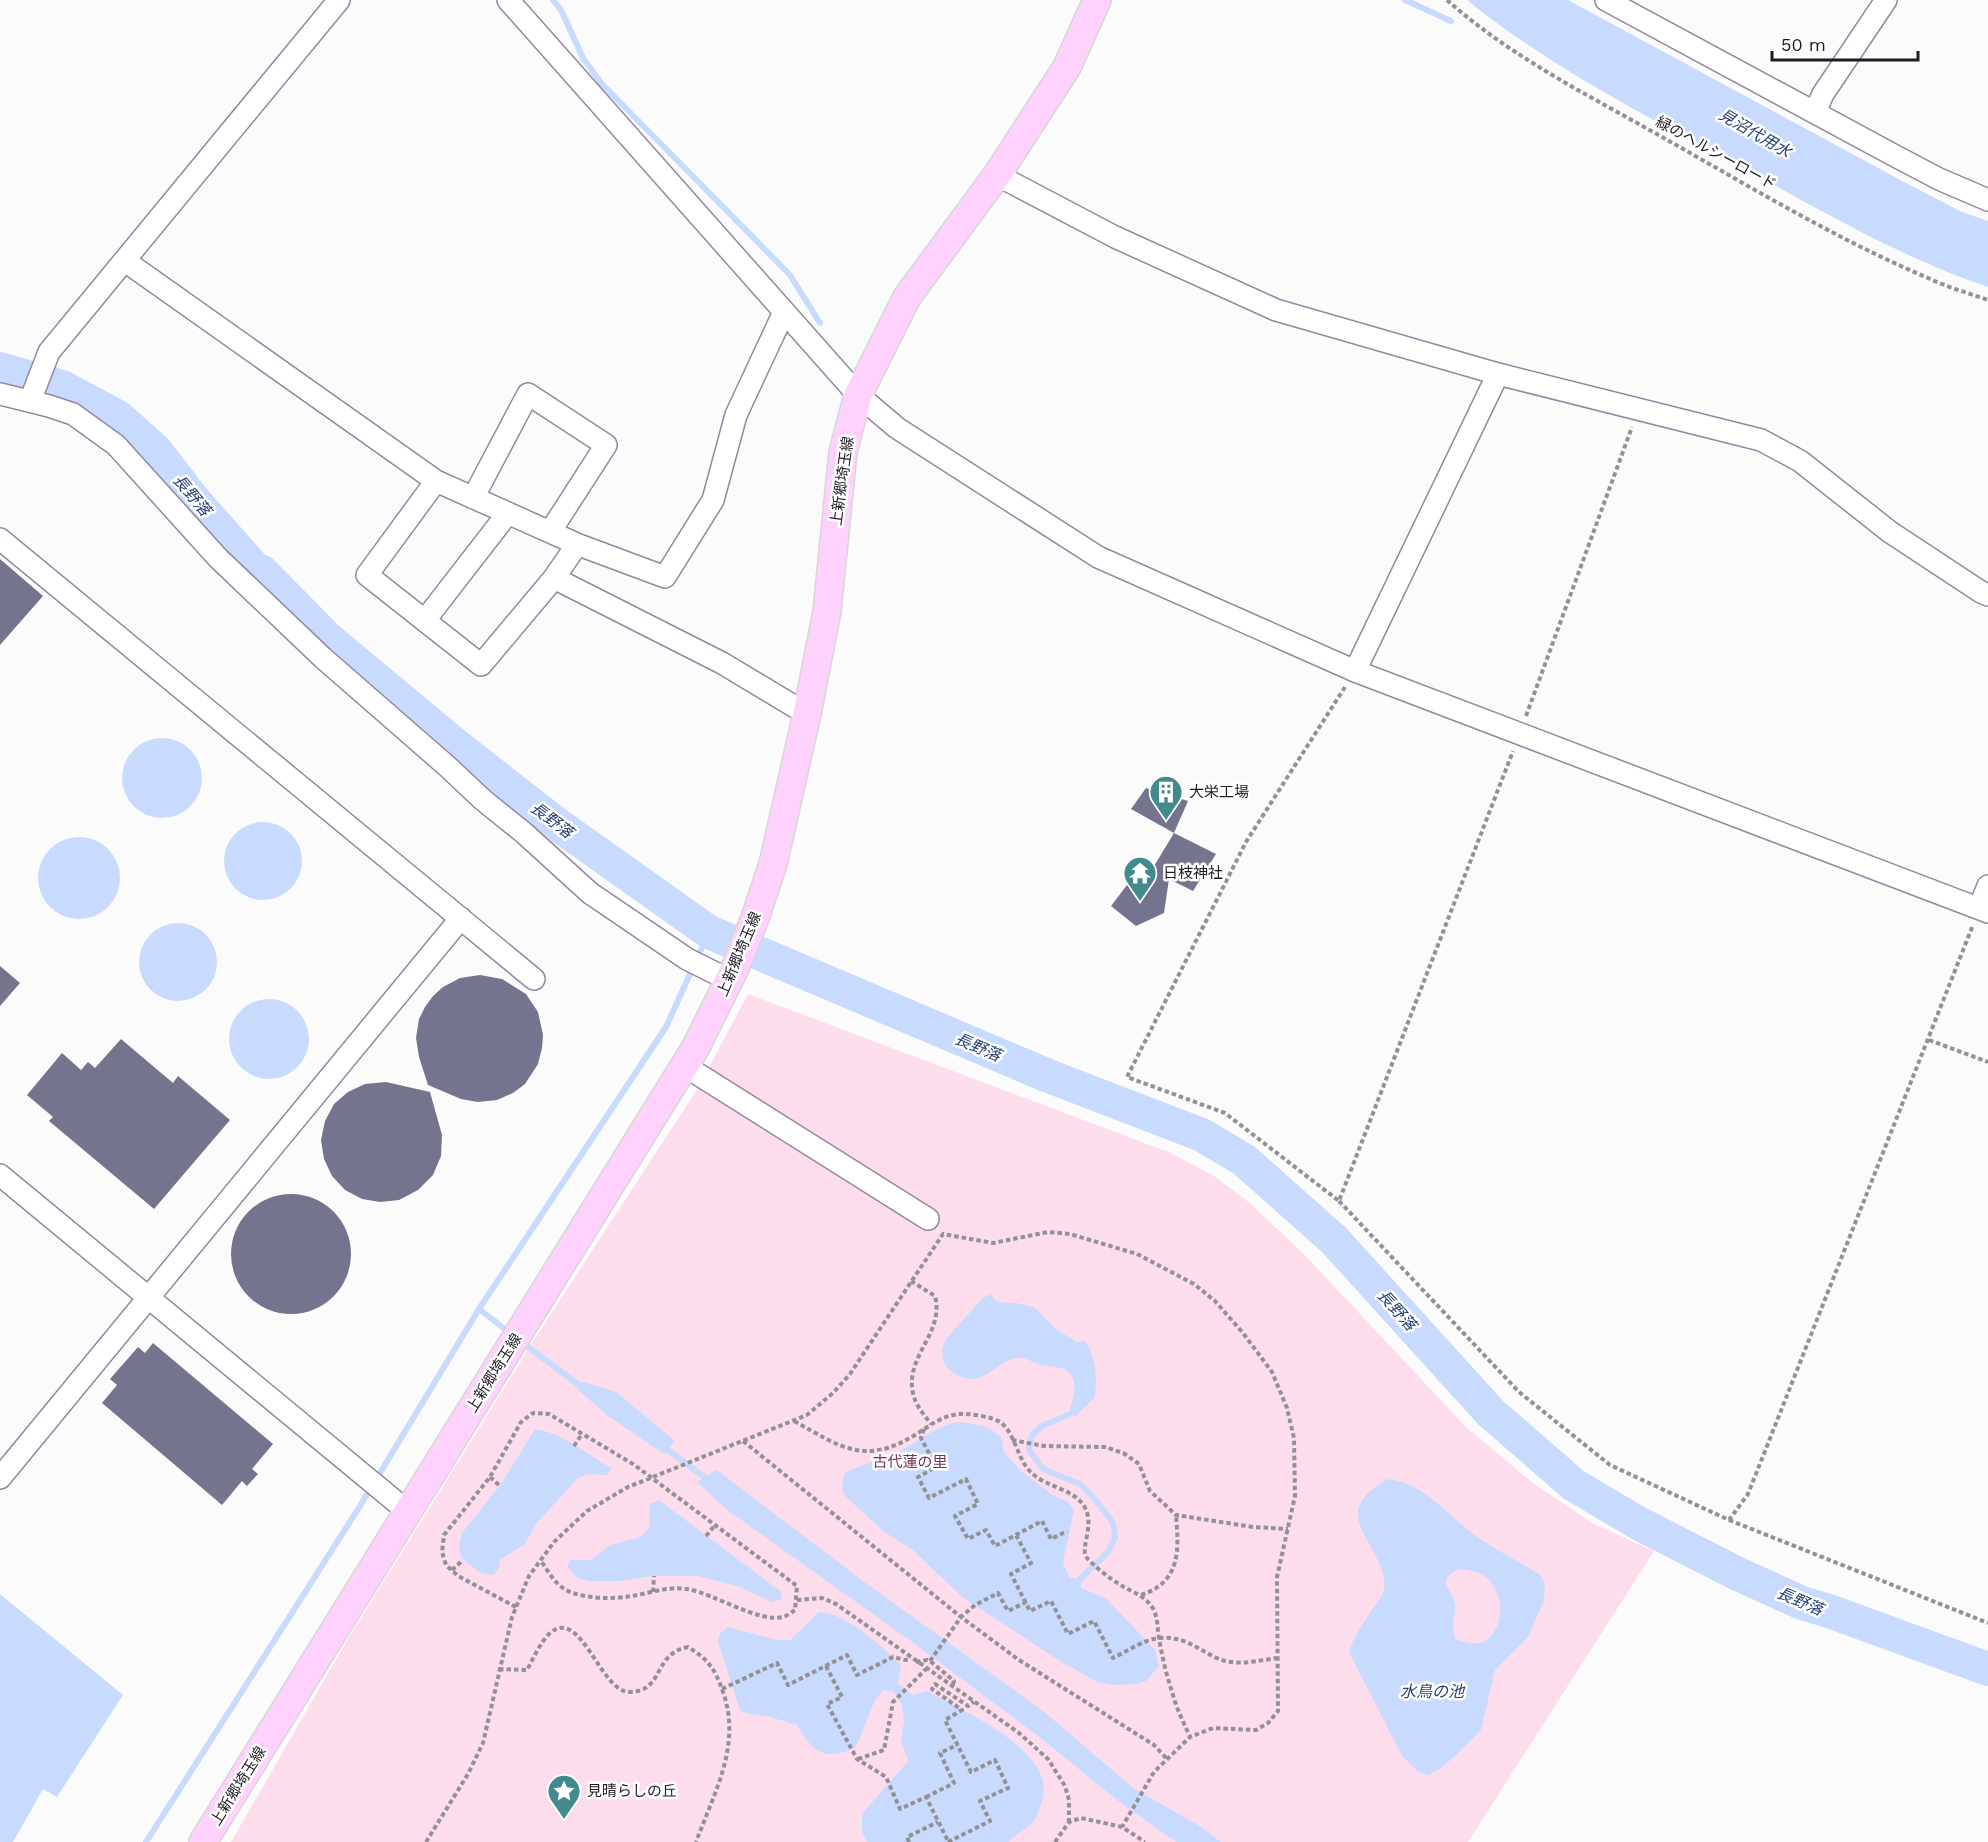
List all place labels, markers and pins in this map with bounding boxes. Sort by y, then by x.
building icon: 大栄工場 [1148,774,1184,821]
place label: 大栄工場 [1189,783,1249,801]
temple icon: 日枝神社 [1122,855,1158,902]
place label: 日枝神社 [1163,864,1223,882]
place icon: 見晴らしの丘 [546,1773,582,1820]
place label: 見晴らしの丘 [587,1782,677,1800]

